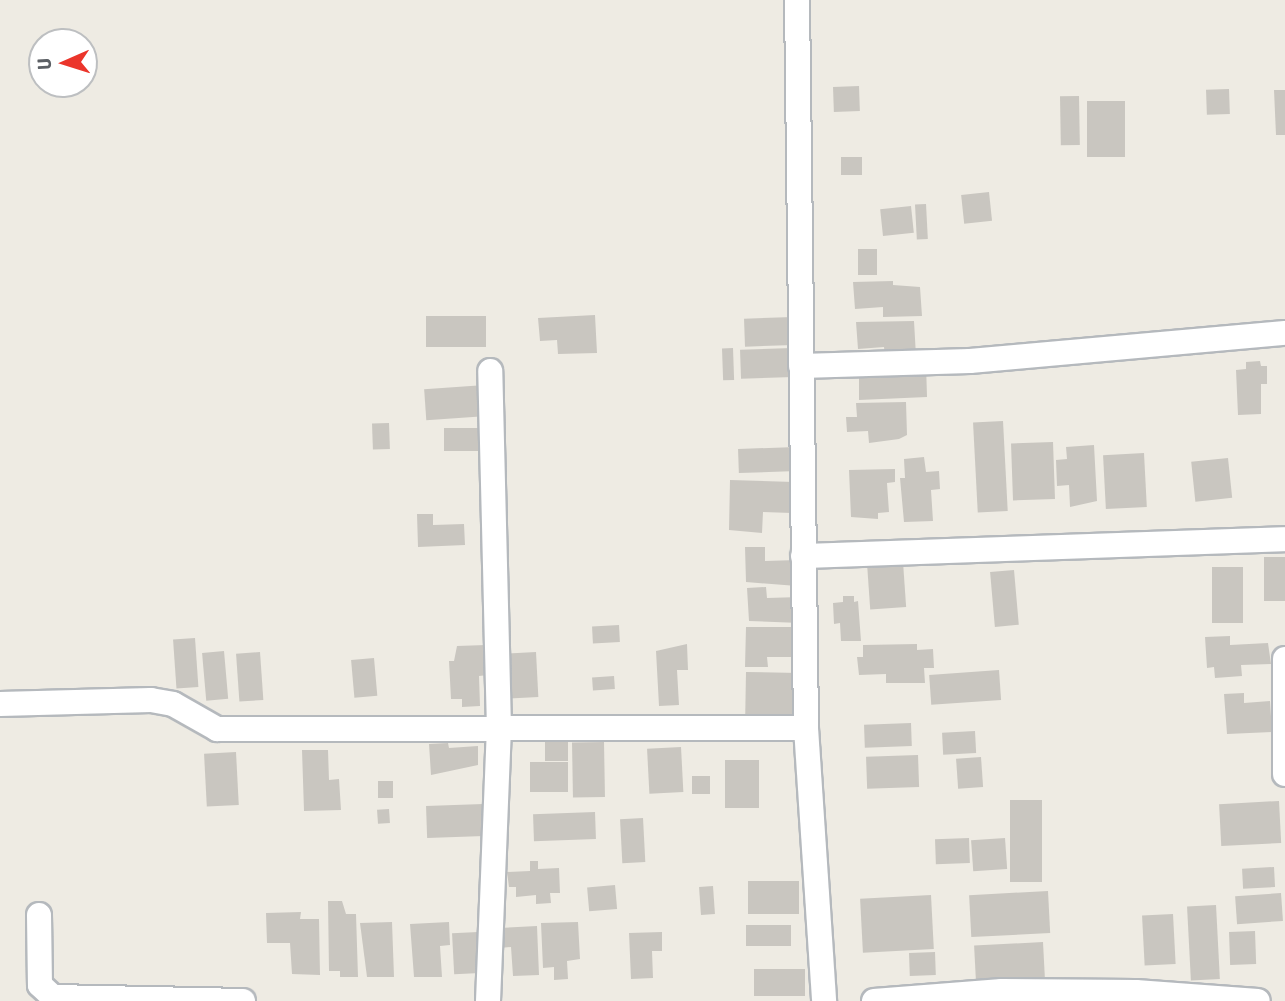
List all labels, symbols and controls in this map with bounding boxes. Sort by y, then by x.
north arrow [28,28,98,98]
text: U [33,58,55,70]

